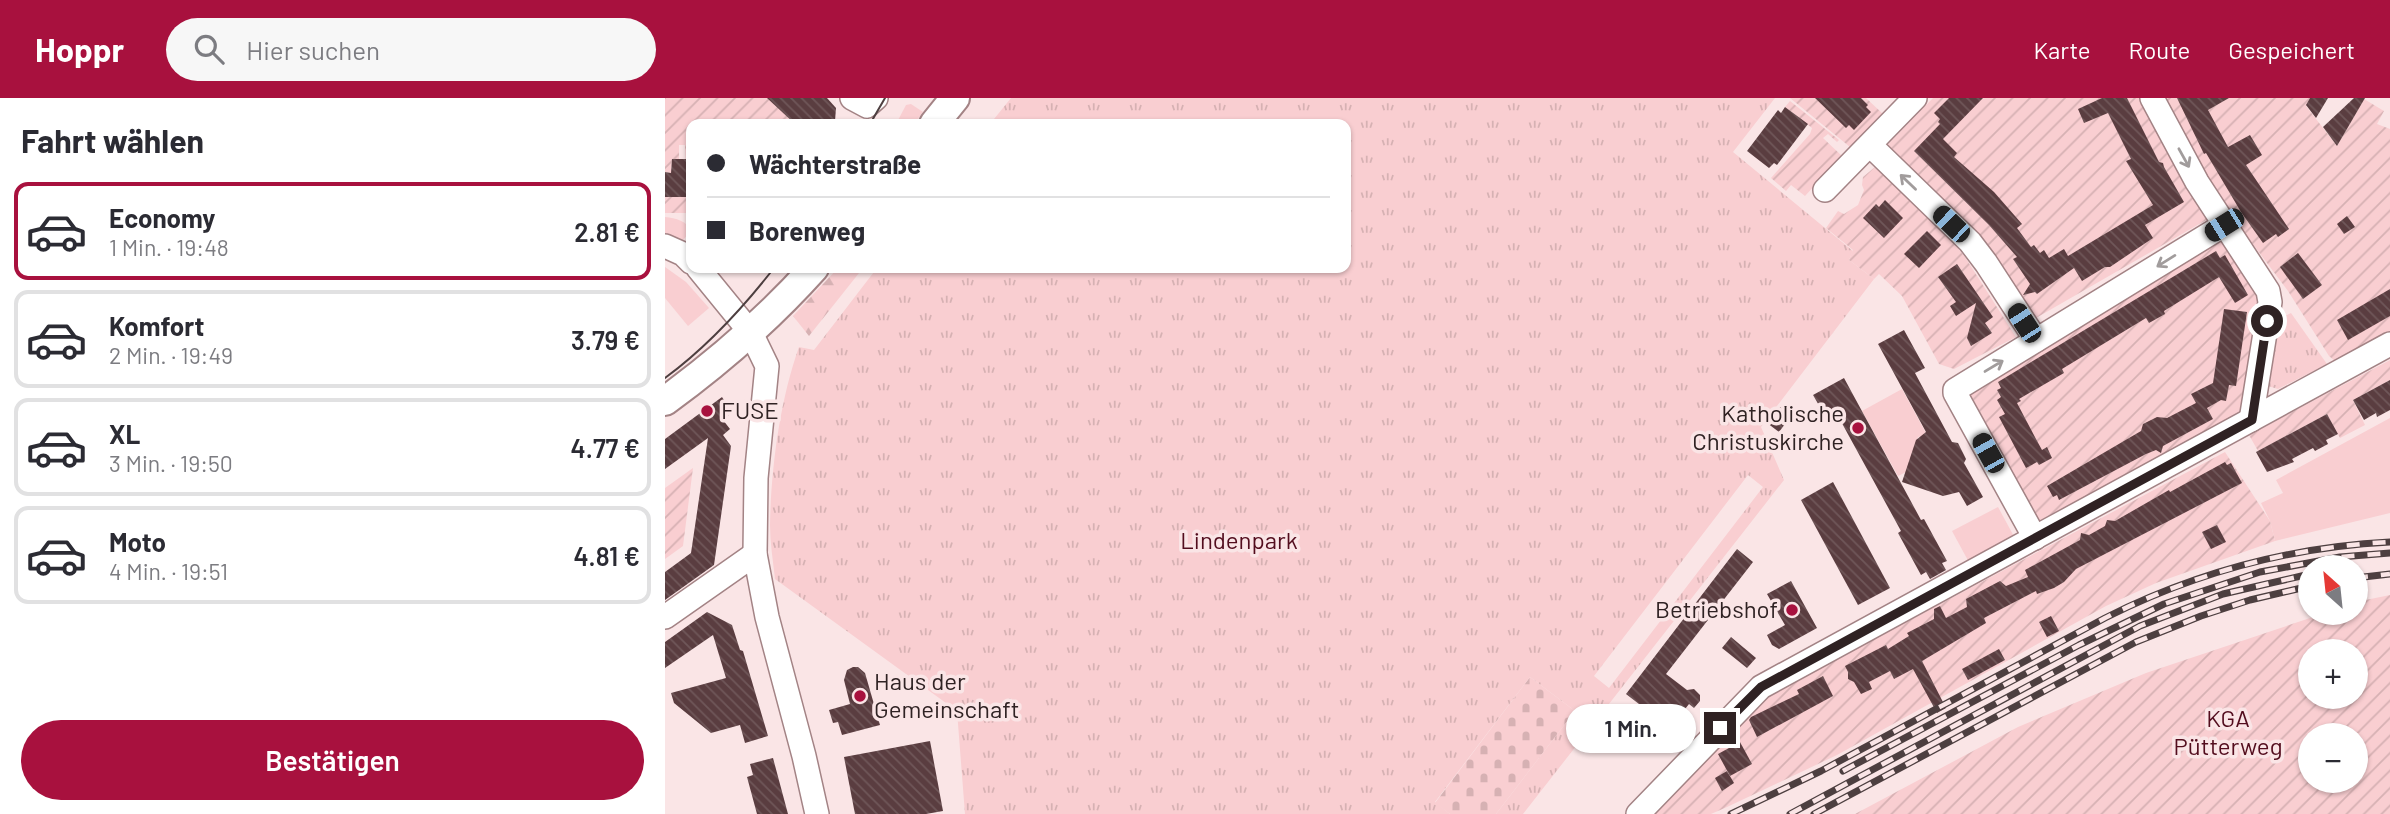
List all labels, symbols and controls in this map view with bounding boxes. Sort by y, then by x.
search box [166,18,656,81]
text: Hoppr [35,29,124,69]
icon: search [190,30,228,68]
text: Hier suchen [246,34,380,65]
text: Karte [2033,35,2091,64]
text: Route [2129,35,2190,64]
text: Gespeichert [2228,35,2355,64]
text: Fahrt wählen [21,121,204,159]
text: Wächterstraße [749,148,921,179]
one-way arrow [2177,148,2191,168]
one-way arrow [1900,173,1917,190]
icon: car [25,200,88,263]
text: Economy [109,202,215,233]
car [1929,202,1974,246]
car [2201,205,2248,245]
text: Borenweg [749,215,865,246]
text: 2.81 € [574,216,640,247]
text: 1 Min. · 19:48 [109,233,229,261]
one-way arrow [2156,254,2176,268]
car [2004,300,2045,346]
route start [2251,305,2283,337]
icon: car [25,308,88,371]
text: Komfort [109,310,204,341]
text: 3.79 € [571,324,640,355]
text: 2 Min. · 19:49 [109,341,233,369]
one-way arrow [1983,358,2003,372]
place label: FUSE [721,395,779,424]
place label: Katholische Christuskirche [1692,398,1844,455]
marker: FUSE [699,403,715,419]
icon: car [25,416,88,479]
text: XL [109,418,140,449]
marker: Katholische Christuskirche [1850,420,1866,436]
car [1969,430,2008,476]
text: 4.77 € [571,432,640,463]
text: 3 Min. · 19:50 [109,449,233,477]
icon: car [25,524,88,587]
park label: Lindenpark [1180,525,1298,554]
text: Moto [109,526,166,557]
text: 4.81 € [573,540,640,571]
north arrow [2298,555,2368,625]
map controls [2298,555,2368,793]
text: 4 Min. · 19:51 [109,557,228,585]
place label: Betriebshof [1655,594,1778,623]
marker: Betriebshof [1784,602,1800,618]
button: + [2298,639,2368,709]
place label: Haus der Gemeinschaft [874,666,1019,723]
marker: Haus der Gemeinschaft [852,688,868,704]
park label: KGA Pütterweg [2174,703,2282,760]
callout: 1 Min. [1566,704,1695,752]
route end [1704,712,1736,744]
text: 1 Min. [1604,714,1658,742]
button: Bestätigen [21,720,644,800]
button: − [2298,723,2368,793]

